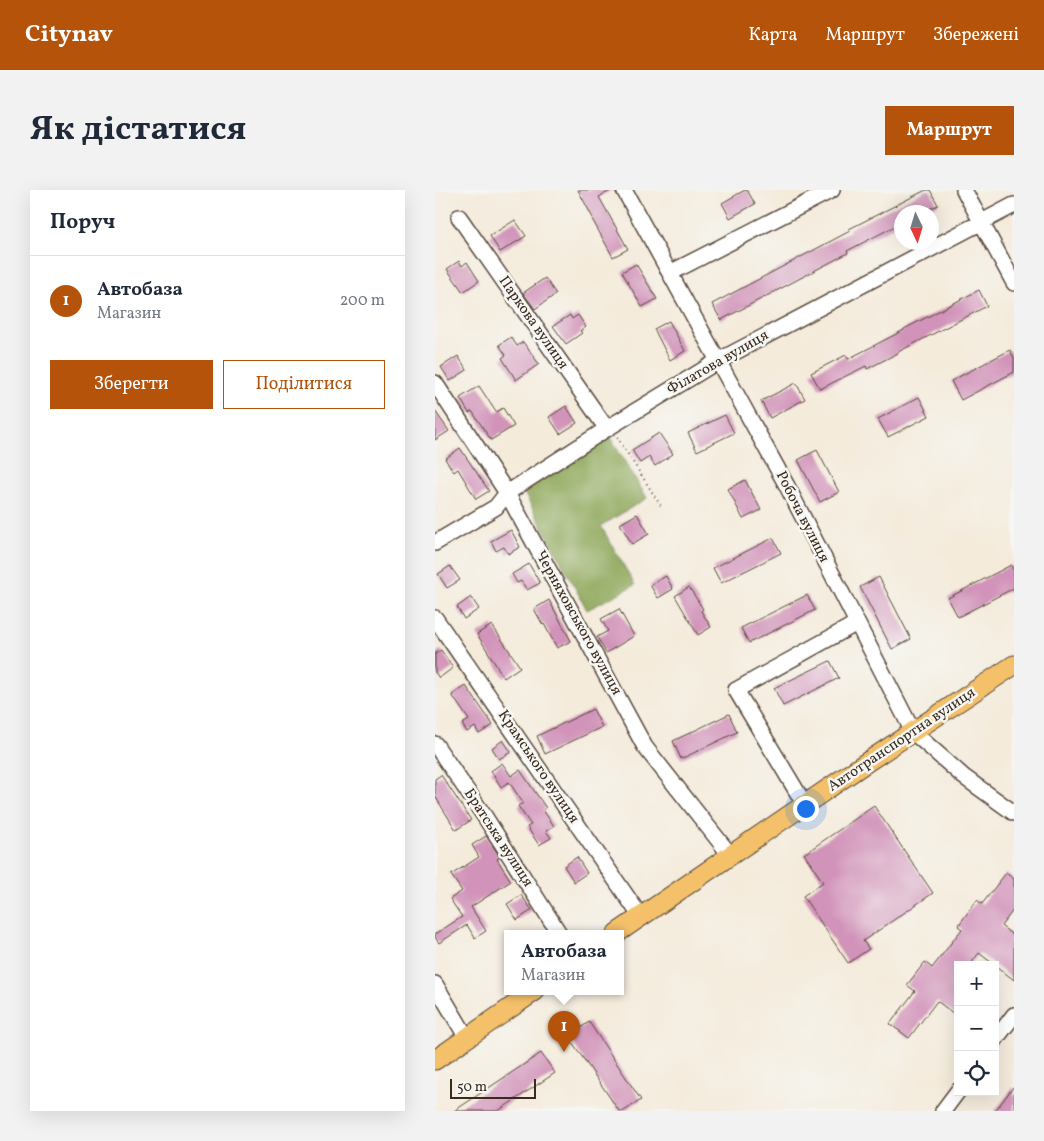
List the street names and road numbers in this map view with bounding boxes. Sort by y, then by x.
street label: Паркова вулиця [493,272,573,374]
street label: Філатова вулиця [663,325,773,401]
street label: Робоча вулиця [770,468,834,566]
street label: Черняховського вулиця [529,547,627,699]
street label: Автотранспортна вулиця [824,683,980,797]
street label: Крамського вулиця [492,706,584,828]
street label: Братська вулиця [458,785,538,892]

